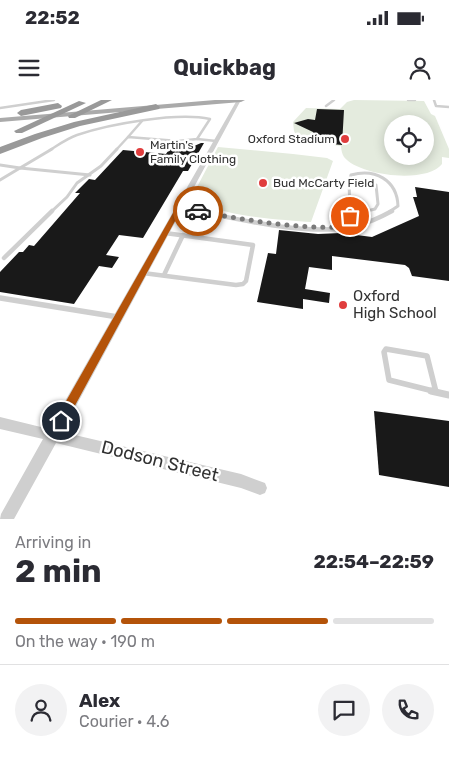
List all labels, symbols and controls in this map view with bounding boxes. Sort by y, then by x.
text: 22:52 [25,6,80,29]
icon: menu [15,54,43,82]
text: Quickbag [173,54,276,81]
icon: person [406,54,434,82]
map controls [384,115,434,165]
button: locate [384,115,434,165]
place label: Oxford Stadium [248,132,335,146]
marker: Oxford Stadium [339,133,351,145]
place label: Martin's Family Clothing [150,138,236,166]
marker: Martin's Family Clothing [134,146,146,158]
place label: Bud McCarty Field [273,176,374,190]
marker: Bud McCarty Field [257,177,269,189]
courier [173,186,223,236]
pin [329,195,371,237]
icon: car [184,197,212,225]
icon: bag [336,202,364,230]
place label: Oxford High School [353,287,437,322]
marker: Oxford High School [337,299,349,311]
pin [40,400,82,442]
icon: home [47,407,75,435]
street label: Dodson Street [99,436,221,486]
text: Arriving in [15,533,91,552]
text: 22:54–22:59 [314,550,434,573]
text: 2 min [15,552,102,590]
text: On the way · 190 m [15,632,155,651]
button: person [15,684,67,736]
button: chat [318,684,370,736]
button: phone [382,684,434,736]
text: Alex [79,689,120,712]
text: Courier · 4.6 [79,712,169,731]

